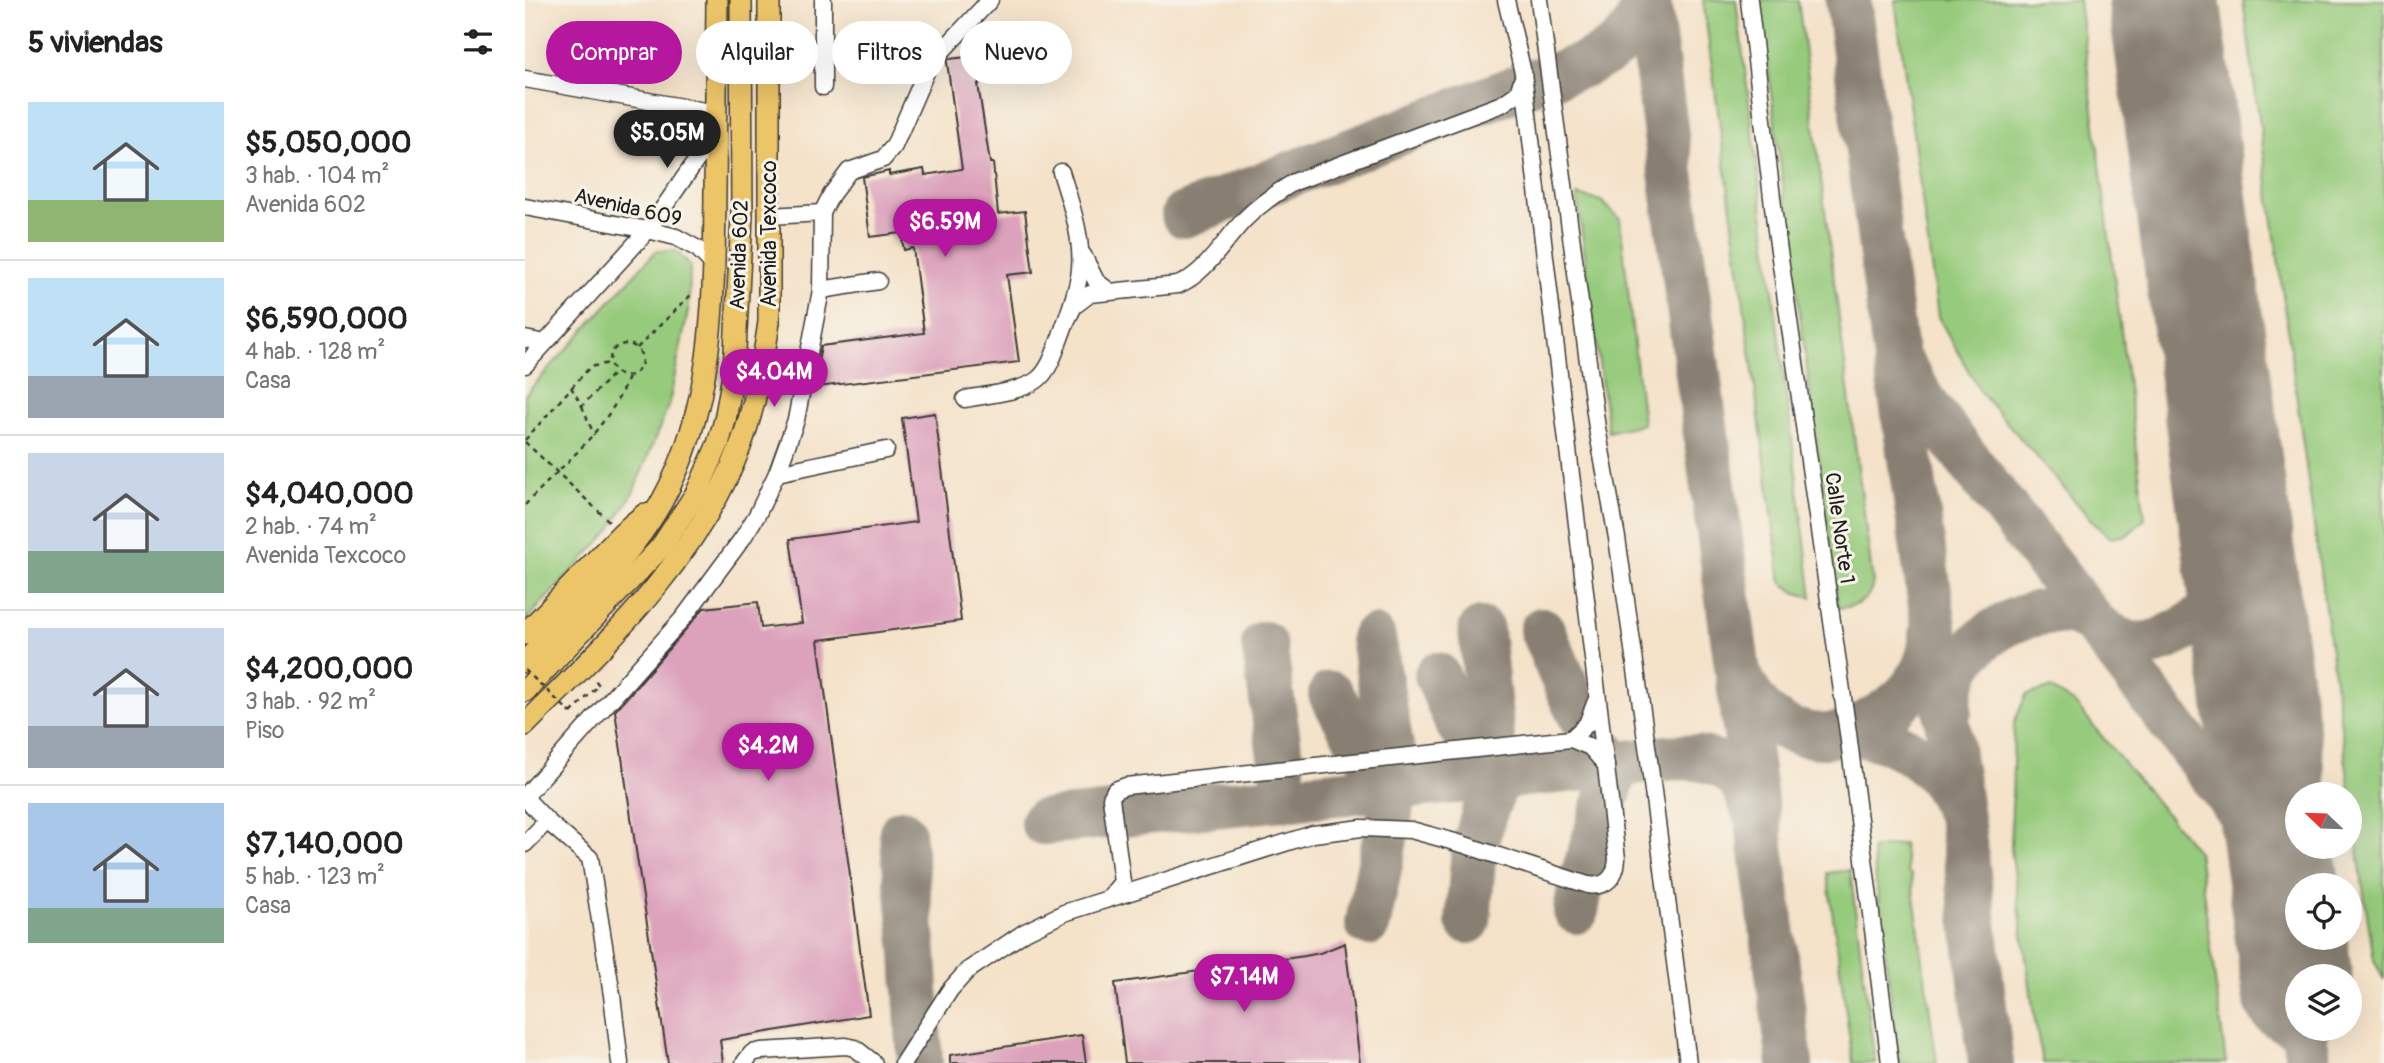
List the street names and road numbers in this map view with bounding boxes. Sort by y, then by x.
street label: Avenida Texcoco [756,160,783,308]
street label: Avenida 609 [572,182,684,233]
street label: Avenida 602 [724,199,755,311]
street label: Calle Norte 1 [1818,471,1861,585]

